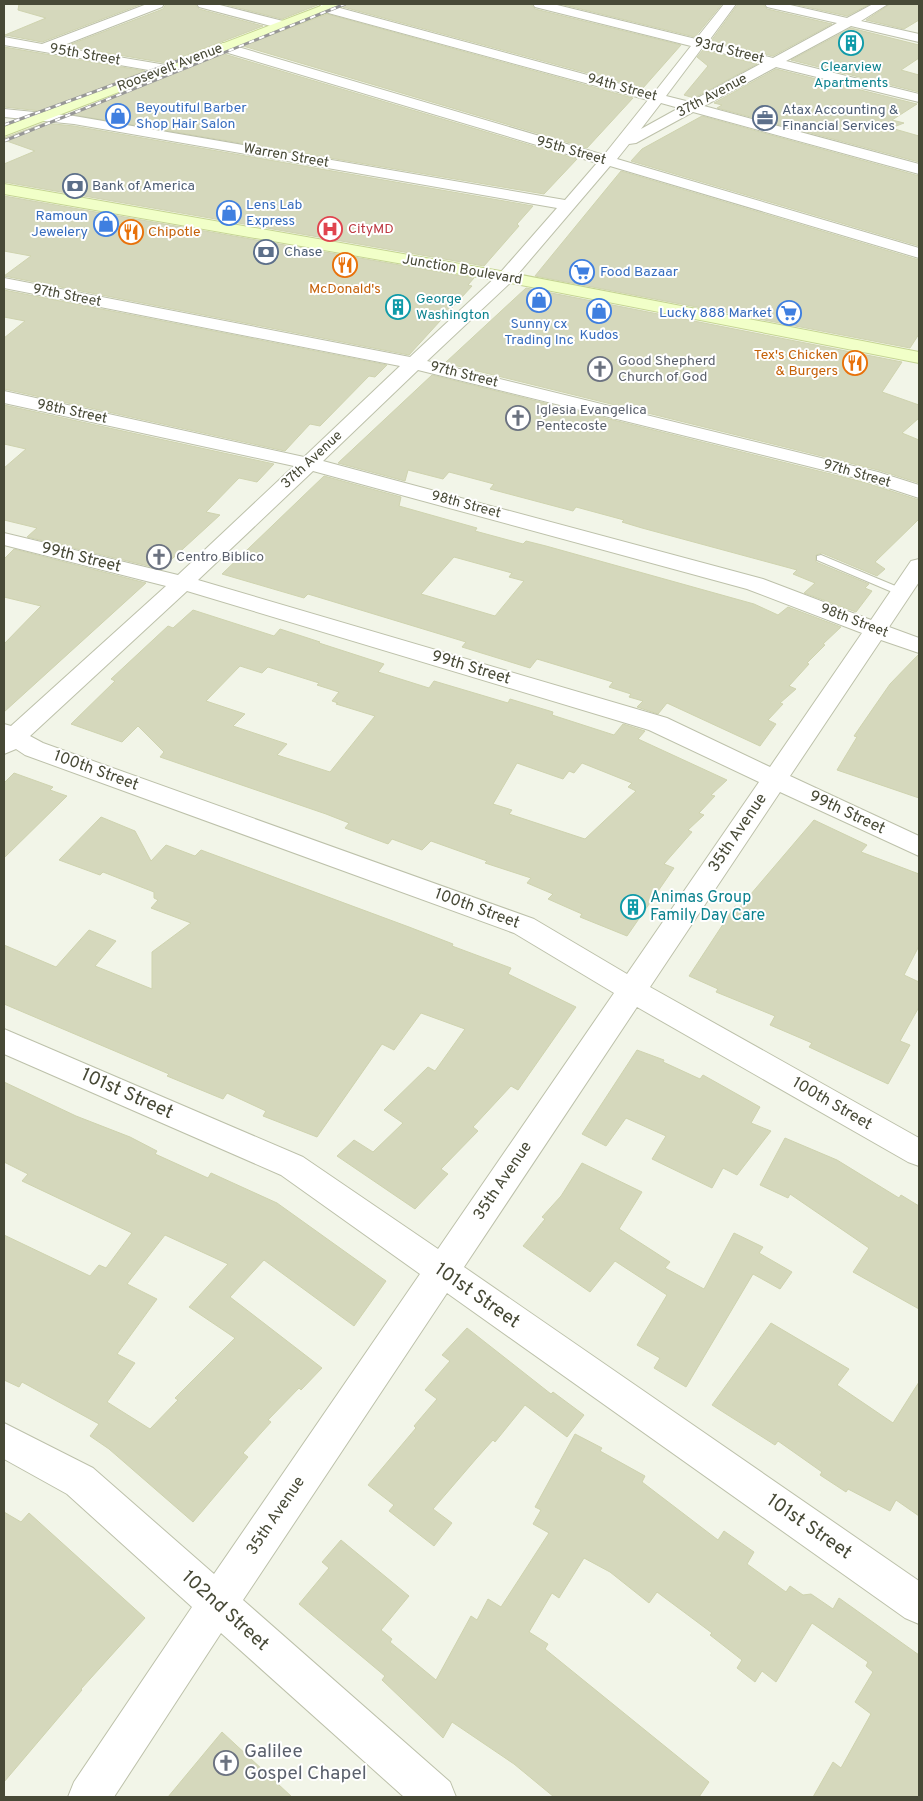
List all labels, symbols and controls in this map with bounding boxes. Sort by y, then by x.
building icon: Clearview Apartments [838,30,864,56]
street label: 93rd Street [692,34,766,68]
street label: 95th Street [48,40,122,70]
street label: Roosevelt Avenue [115,40,225,96]
place label: Clearview Apartments [814,59,888,92]
street label: 37th Avenue [674,70,750,122]
street label: 94th Street [585,71,659,105]
place label: Beyoutiful Barber Shop Hair Salon [136,100,247,133]
place label: Atax Accounting & Financial Services [782,102,899,135]
shop icon: Beyoutiful Barber Shop Hair Salon [105,103,131,129]
office icon: Atax Accounting & Financial Services [752,105,778,131]
street label: 95th Street [534,133,608,169]
street label: Warren Street [242,140,330,172]
bank icon: Bank of America [62,173,88,199]
place label: Bank of America [92,178,195,195]
place label: Lens Lab Express [246,197,302,230]
shop icon: Lens Lab Express [216,200,242,226]
place label: Ramoun Jewelery [31,208,88,241]
shop icon: Ramoun Jewelery [93,211,119,237]
hospital icon: CityMD [317,216,343,242]
restaurant icon: Chipotle [118,219,144,245]
place label: CityMD [348,221,394,238]
place label: Chipotle [148,224,201,241]
bank icon: Chase [253,239,279,265]
place label: Chase [284,244,322,261]
street label: Junction Boulevard [401,251,523,289]
restaurant icon: McDonald's [332,252,358,278]
supermarket icon: Food Bazaar [569,259,595,285]
place label: Food Bazaar [600,264,679,281]
street label: 97th Street [31,281,103,311]
place label: McDonald's [309,281,381,298]
shop icon: Sunny cx Trading Inc [526,287,552,313]
place label: George Washington [416,291,490,324]
building icon: George Washington [385,294,411,320]
shop icon: Kudos [586,298,612,324]
supermarket icon: Lucky 888 Market [776,300,802,326]
place label: Lucky 888 Market [659,305,772,322]
place label: Sunny cx Trading Inc [504,316,574,349]
place label: Kudos [579,327,619,344]
place label: Tex's Chicken & Burgers [754,347,838,380]
restaurant icon: Tex's Chicken & Burgers [842,350,868,376]
place label: Good Shepherd Church of God [618,353,716,386]
church icon: Good Shepherd Church of God [587,356,613,382]
street label: 97th Street [428,358,500,392]
street label: 98th Street [35,396,109,428]
place label: Iglesia Evangelica Pentecoste [536,402,647,435]
church icon: Iglesia Evangelica Pentecoste [505,405,531,431]
street label: 37th Avenue [278,427,346,493]
street label: 97th Street [821,456,893,492]
street label: 98th Street [429,488,503,522]
street label: 99th Street [39,538,123,578]
church icon: Centro Biblico [146,544,172,570]
place label: Centro Biblico [176,549,264,566]
street label: 98th Street [818,600,890,642]
street label: 99th Street [429,646,513,690]
street label: 100th Street [51,746,141,796]
street label: 99th Street [806,787,888,839]
street label: 35th Avenue [704,790,772,876]
street label: 100th Street [432,884,522,934]
place label: Animas Group Family Day Care [650,888,765,926]
building icon: Animas Group Family Day Care [620,894,646,920]
street label: 101st Street [77,1063,177,1125]
street label: 100th Street [788,1073,876,1135]
street label: 35th Avenue [469,1138,537,1224]
street label: 101st Street [430,1258,524,1334]
street label: 35th Avenue [242,1473,310,1559]
street label: 101st Street [762,1489,856,1565]
street label: 102nd Street [176,1565,274,1657]
place label: Galilee Gospel Chapel [244,1740,367,1786]
church icon: Galilee Gospel Chapel [213,1750,239,1776]

